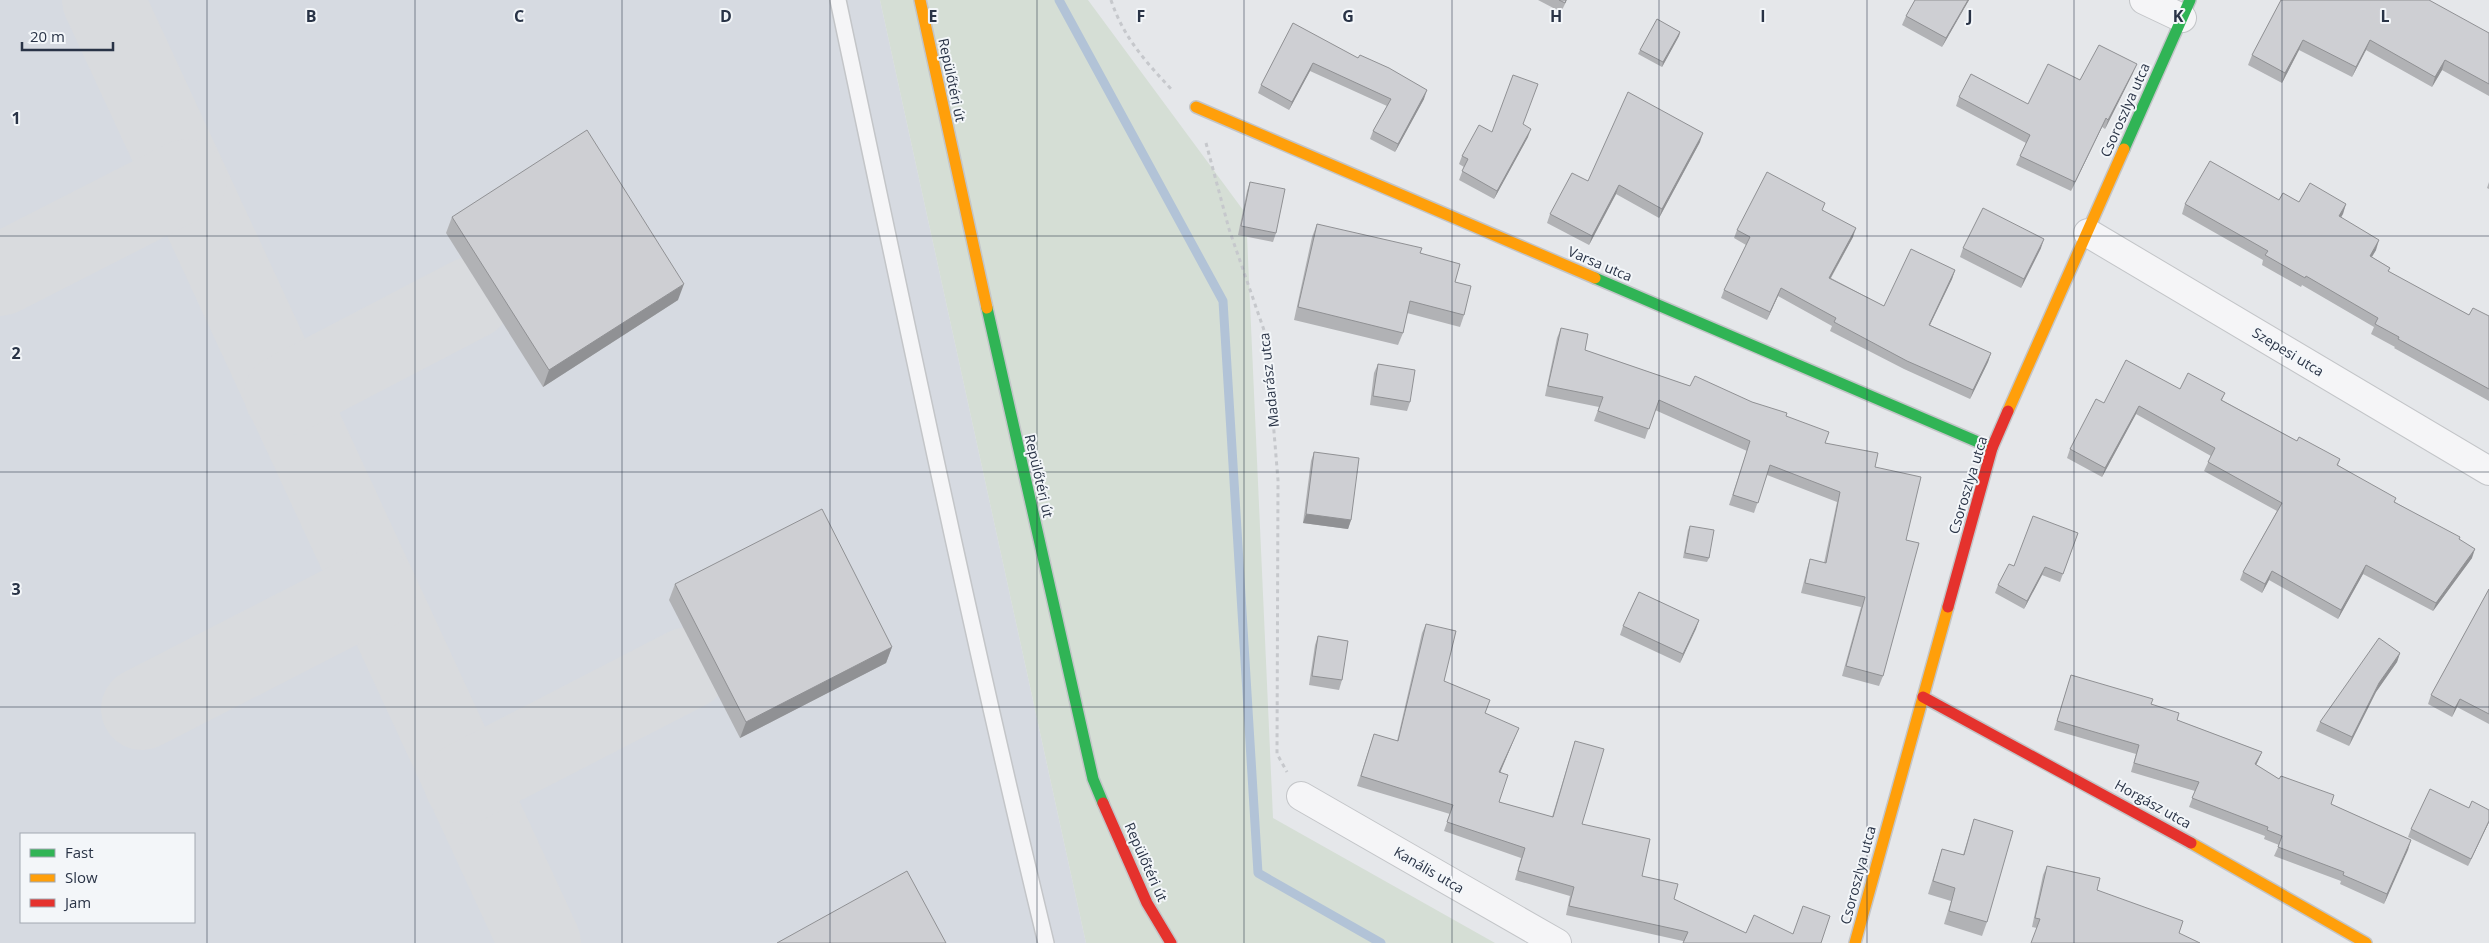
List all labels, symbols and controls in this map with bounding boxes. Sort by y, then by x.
text: B [306,5,316,27]
text: C [514,5,524,27]
text: D [720,5,732,27]
text: E [929,5,938,27]
text: F [1137,5,1145,27]
text: G [1342,5,1354,27]
text: H [1550,5,1562,27]
text: I [1760,5,1766,27]
text: J [1965,5,1973,27]
text: K [2173,5,2184,27]
text: L [2380,5,2390,27]
scale bar [22,20,114,52]
text: 20 m [30,26,65,46]
street label: Repülőtéri út [934,36,971,123]
street label: Csoroszlya utca [2095,60,2154,160]
text: 1 [11,107,21,129]
street label: Varsa utca [1565,242,1635,286]
street label: Szepesi utca [2249,323,2328,380]
street label: Madarász utca [1254,332,1283,428]
text: 2 [11,342,21,364]
street label: Repülőtéri út [1021,432,1058,519]
street label: Csoroszlya utca [1944,434,1991,536]
text: 3 [11,578,21,600]
street label: Horgász utca [2112,775,2195,832]
street label: Repülőtéri út [1121,819,1172,904]
street label: Csoroszlya utca [1835,823,1880,926]
legend [20,833,195,923]
text: Fast [65,842,94,862]
street label: Kanális utca [1391,842,1468,897]
text: Slow [65,867,98,887]
text: Jam [63,892,91,912]

